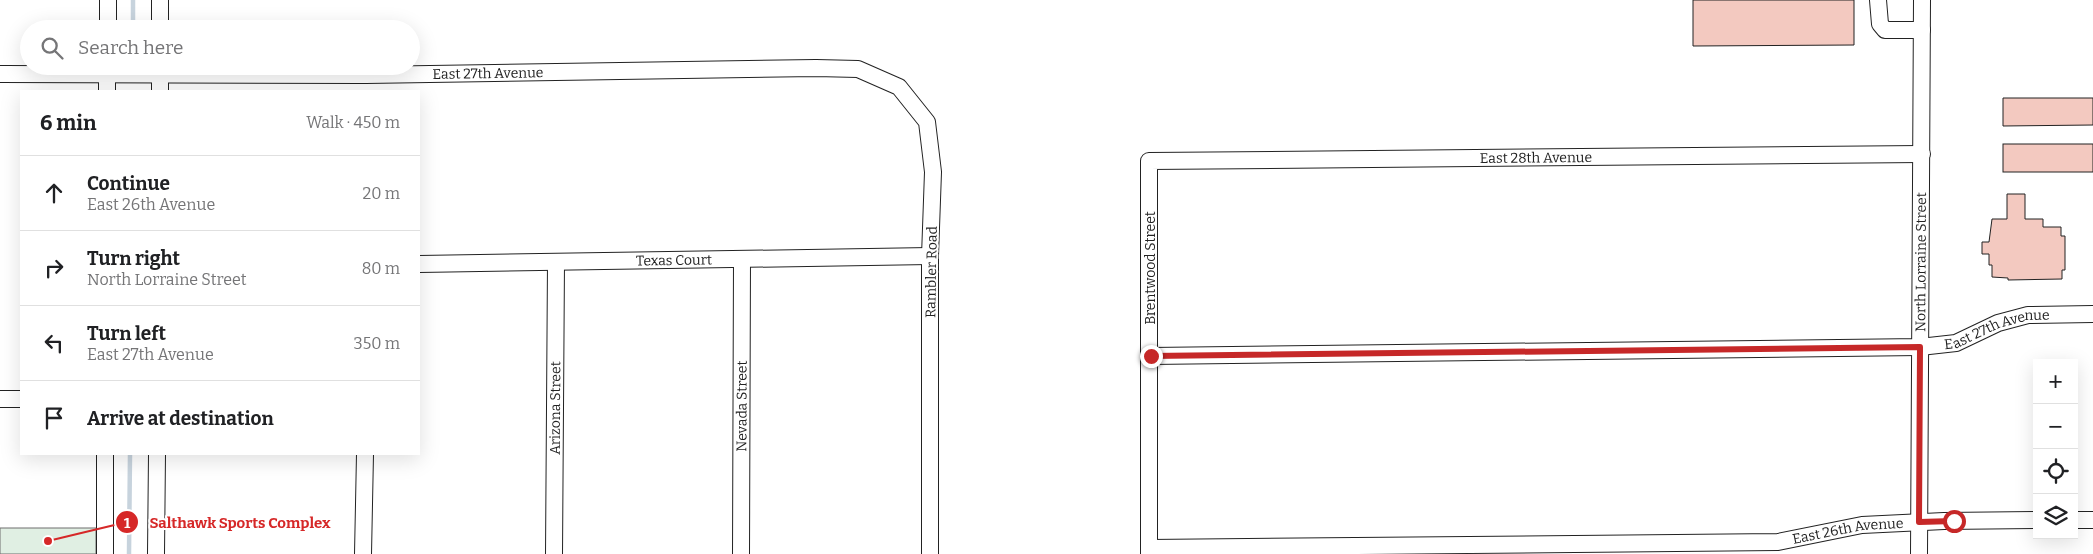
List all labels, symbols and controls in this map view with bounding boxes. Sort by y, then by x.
search box [20,20,420,75]
icon: search [38,34,66,62]
text: Search here [78,36,183,59]
street label: East 27th Avenue [432,64,544,83]
text: 6 min [40,110,96,136]
text: Walk · 450 m [306,113,400,132]
street label: East 28th Avenue [1480,149,1592,167]
text: Continue [87,172,170,195]
icon: ahead [40,179,68,207]
text: 20 m [363,184,400,203]
street label: North Lorraine Street [1912,192,1930,332]
text: East 26th Avenue [87,195,215,214]
street label: Brentwood Street [1142,211,1159,325]
street label: Rambler Road [922,226,941,318]
text: Turn right [87,247,180,270]
street label: Texas Court [636,251,712,270]
icon: right [40,254,68,282]
text: 80 m [362,259,400,278]
text: North Lorraine Street [87,270,247,289]
street label: East 27th Avenue [1943,307,2050,353]
text: Turn left [87,322,166,345]
icon: left [40,329,68,357]
text: 350 m [354,334,400,353]
text: East 27th Avenue [87,345,214,364]
route end [1140,345,1163,368]
map controls [2033,359,2078,539]
button: + [2033,359,2078,404]
street label: Nevada Street [733,360,751,452]
street label: Arizona Street [547,361,564,455]
icon: arrive [40,404,68,432]
button: − [2033,404,2078,449]
text: Arrive at destination [87,407,274,430]
button: locate [2033,449,2078,494]
button: layers [2033,494,2078,539]
callout: Salthawk Sports Complex [115,507,341,537]
route start [1943,510,1966,533]
text: 1 [124,514,131,532]
text: Salthawk Sports Complex [150,514,331,532]
street label: East 26th Avenue [1791,515,1904,548]

